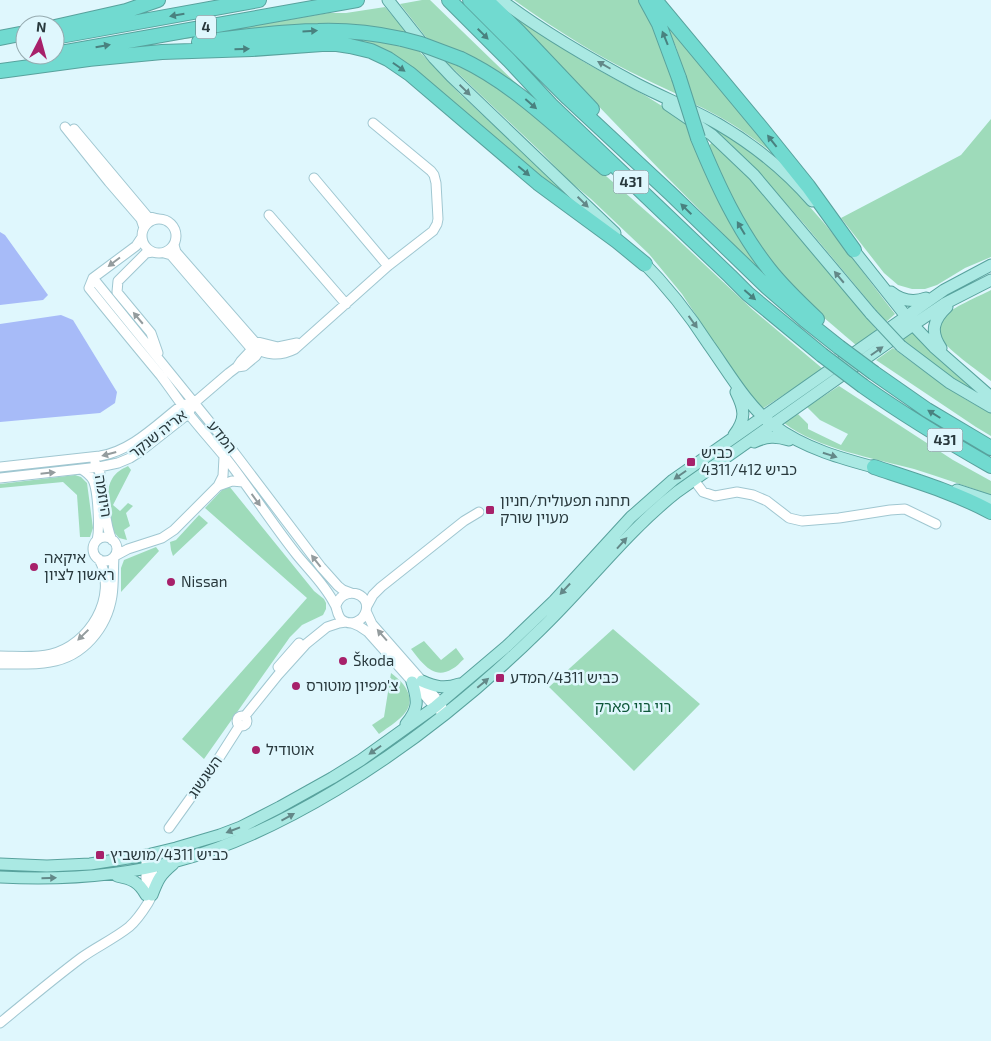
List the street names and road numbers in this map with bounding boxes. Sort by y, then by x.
road number: 4 [196,16,216,38]
road number: 431 [614,170,648,193]
street label: אריה שנקר [125,405,190,461]
street label: המדע [204,417,241,456]
road number: 431 [928,428,962,452]
street label: היוזמה [92,473,116,518]
street label: השגשוג [183,752,225,801]

